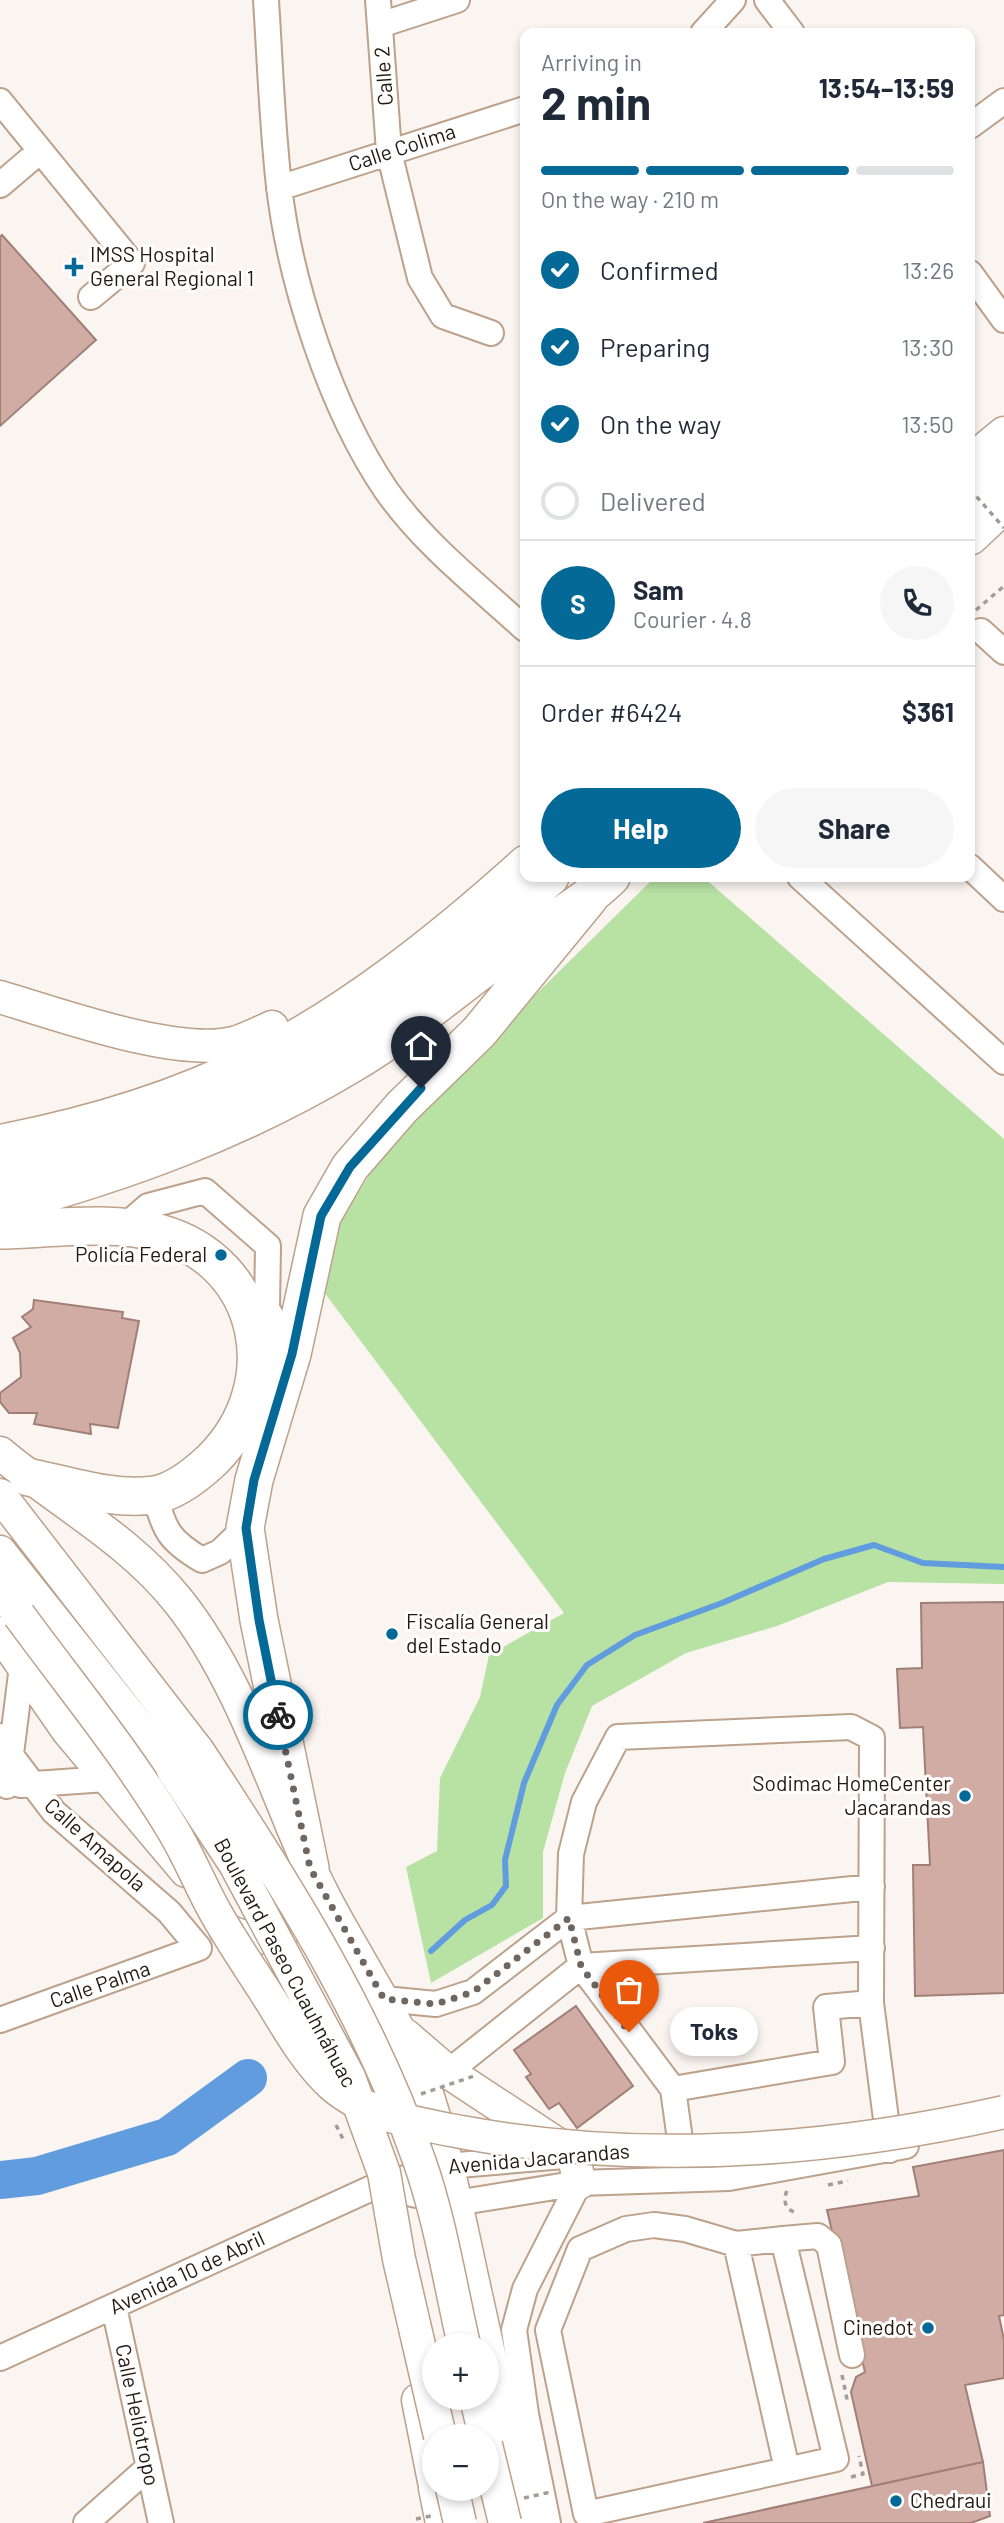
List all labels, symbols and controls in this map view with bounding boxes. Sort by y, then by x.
street label: Calle 2 [368,45,397,107]
text: Arriving in [541,48,642,76]
text: 13:54–13:59 [819,72,954,103]
text: 2 min [541,74,651,129]
street label: Calle Colima [345,118,458,176]
text: On the way · 210 m [541,185,719,213]
place label: IMSS Hospital General Regional 1 [90,241,254,290]
icon: check [541,251,579,289]
text: Confirmed [600,254,719,285]
text: 13:26 [902,256,954,284]
marker: IMSS Hospital General Regional 1 [64,257,84,277]
icon: check [541,328,579,366]
text: Preparing [600,331,710,362]
text: 13:30 [901,333,954,361]
icon: check [541,405,579,443]
text: On the way [600,408,721,439]
text: 13:50 [901,410,954,438]
text: Delivered [600,485,706,516]
button: phone [880,566,954,640]
text: Sam [633,574,684,605]
text: S [570,588,586,619]
text: Courier · 4.8 [633,605,752,633]
text: Order #6424 [541,696,682,727]
text: $361 [902,696,954,727]
button: Help [541,788,741,868]
button: Share [755,788,954,868]
pin [391,1016,451,1088]
icon: home [402,1027,440,1065]
place label: Policía Federal [75,1241,207,1266]
marker: Policía Federal [213,1247,229,1263]
place label: Fiscalía General del Estado [406,1608,549,1657]
marker: Fiscalía General del Estado [384,1626,400,1642]
courier [243,1680,313,1750]
icon: bike [259,1696,297,1734]
place label: Sodimac HomeCenter Jacarandas [752,1770,951,1819]
marker: Sodimac HomeCenter Jacarandas [957,1788,973,1804]
street label: Calle Amapola [40,1792,152,1896]
street label: Boulevard Paseo Cuauhnáhuac [210,1833,363,2091]
street label: Calle Palma [46,1955,153,2012]
pin [599,1960,659,2032]
icon: bag [610,1971,648,2009]
callout: Toks [671,2008,758,2056]
text: Toks [690,2017,738,2045]
street label: Avenida Jacarandas [447,2137,631,2178]
street label: Avenida 10 de Abril [105,2225,268,2319]
place label: Cinedot [843,2314,914,2339]
marker: Cinedot [920,2320,936,2336]
map controls [422,2333,499,2501]
button: + [422,2333,499,2410]
street label: Calle Heliotropo [111,2341,166,2488]
button: − [422,2424,499,2501]
place label: Chedraui [910,2487,992,2512]
marker: Chedraui [888,2493,904,2509]

